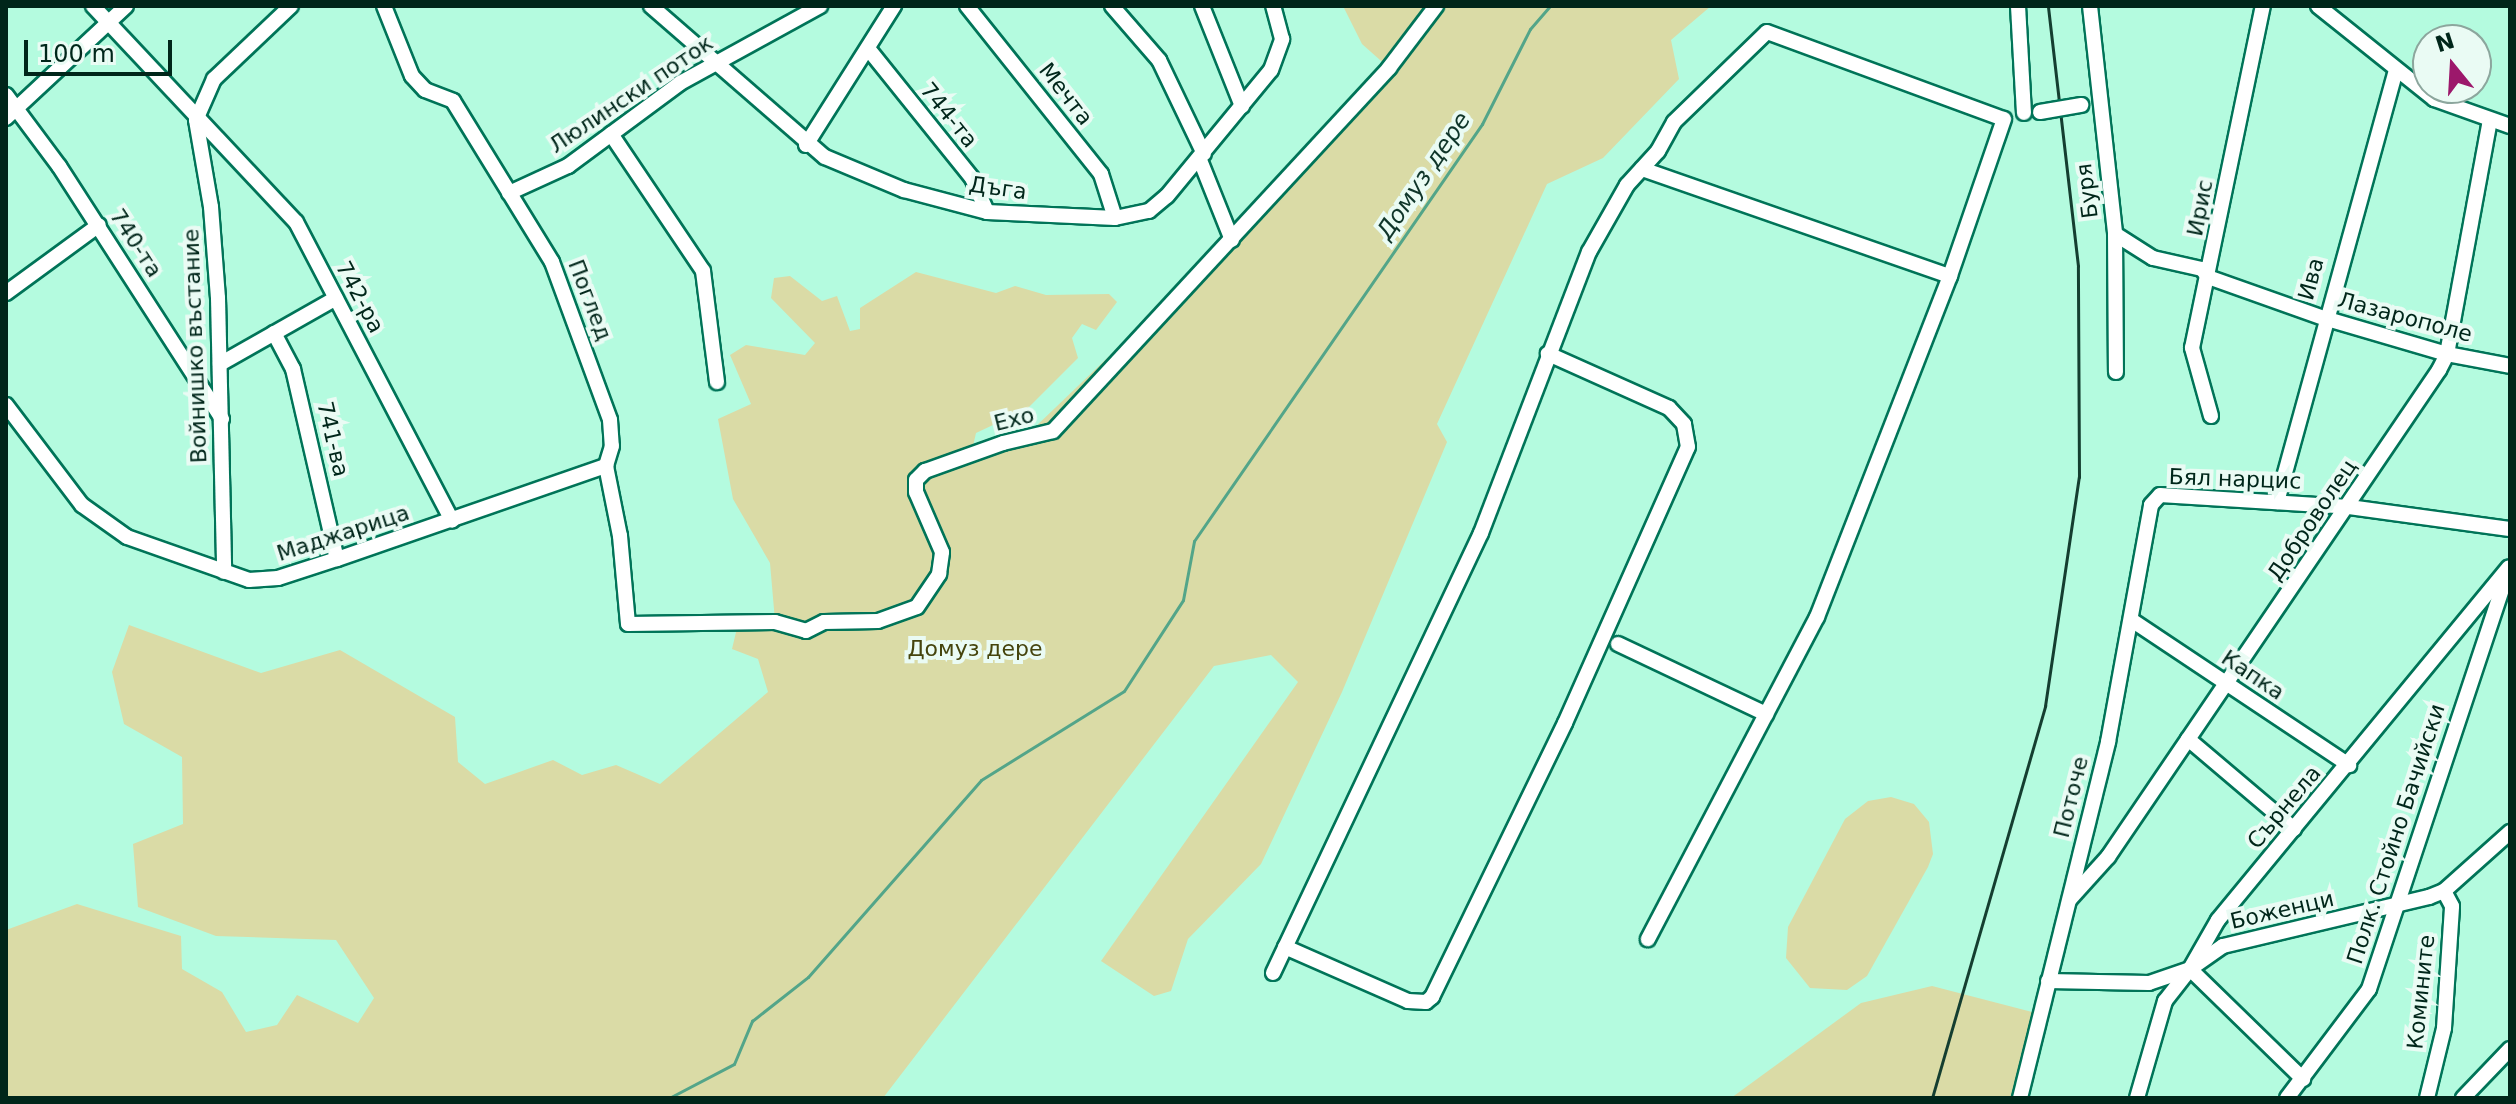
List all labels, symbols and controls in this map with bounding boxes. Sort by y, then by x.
scale bar [28,24,176,74]
north arrow [2412,24,2492,104]
text: N [2432,28,2458,57]
street label: Люлински поток [544,29,718,159]
text: 100 m [38,40,115,68]
street label: Мечта [1033,58,1099,130]
street label: 744-та [915,77,983,153]
water label: Домуз дере [1371,107,1477,245]
street label: Буря [2071,162,2103,220]
street label: Дъга [968,171,1028,205]
street label: Ирис [2182,178,2218,238]
street label: 740-та [104,204,168,282]
street label: Войнишко въстание [178,228,212,464]
street label: Ива [2293,255,2329,303]
street label: Поглед [563,256,617,344]
street label: 742-ра [330,257,390,337]
street label: Лазарополе [2335,286,2475,348]
street label: 741-ва [312,399,354,479]
street label: Ехо [991,401,1037,437]
street label: Доброволец [2262,454,2362,586]
street label: Бял нарцис [2168,463,2302,495]
street label: Маджарица [273,499,413,567]
park label: Домуз дере [907,636,1043,662]
street label: Капка [2216,644,2290,706]
street label: Полк. Стойно Бачийски [2341,701,2451,967]
street label: Поточе [2048,754,2094,840]
street label: Сърнела [2242,760,2326,854]
street label: Боженци [2228,885,2336,935]
street label: Комините [2402,933,2440,1051]

